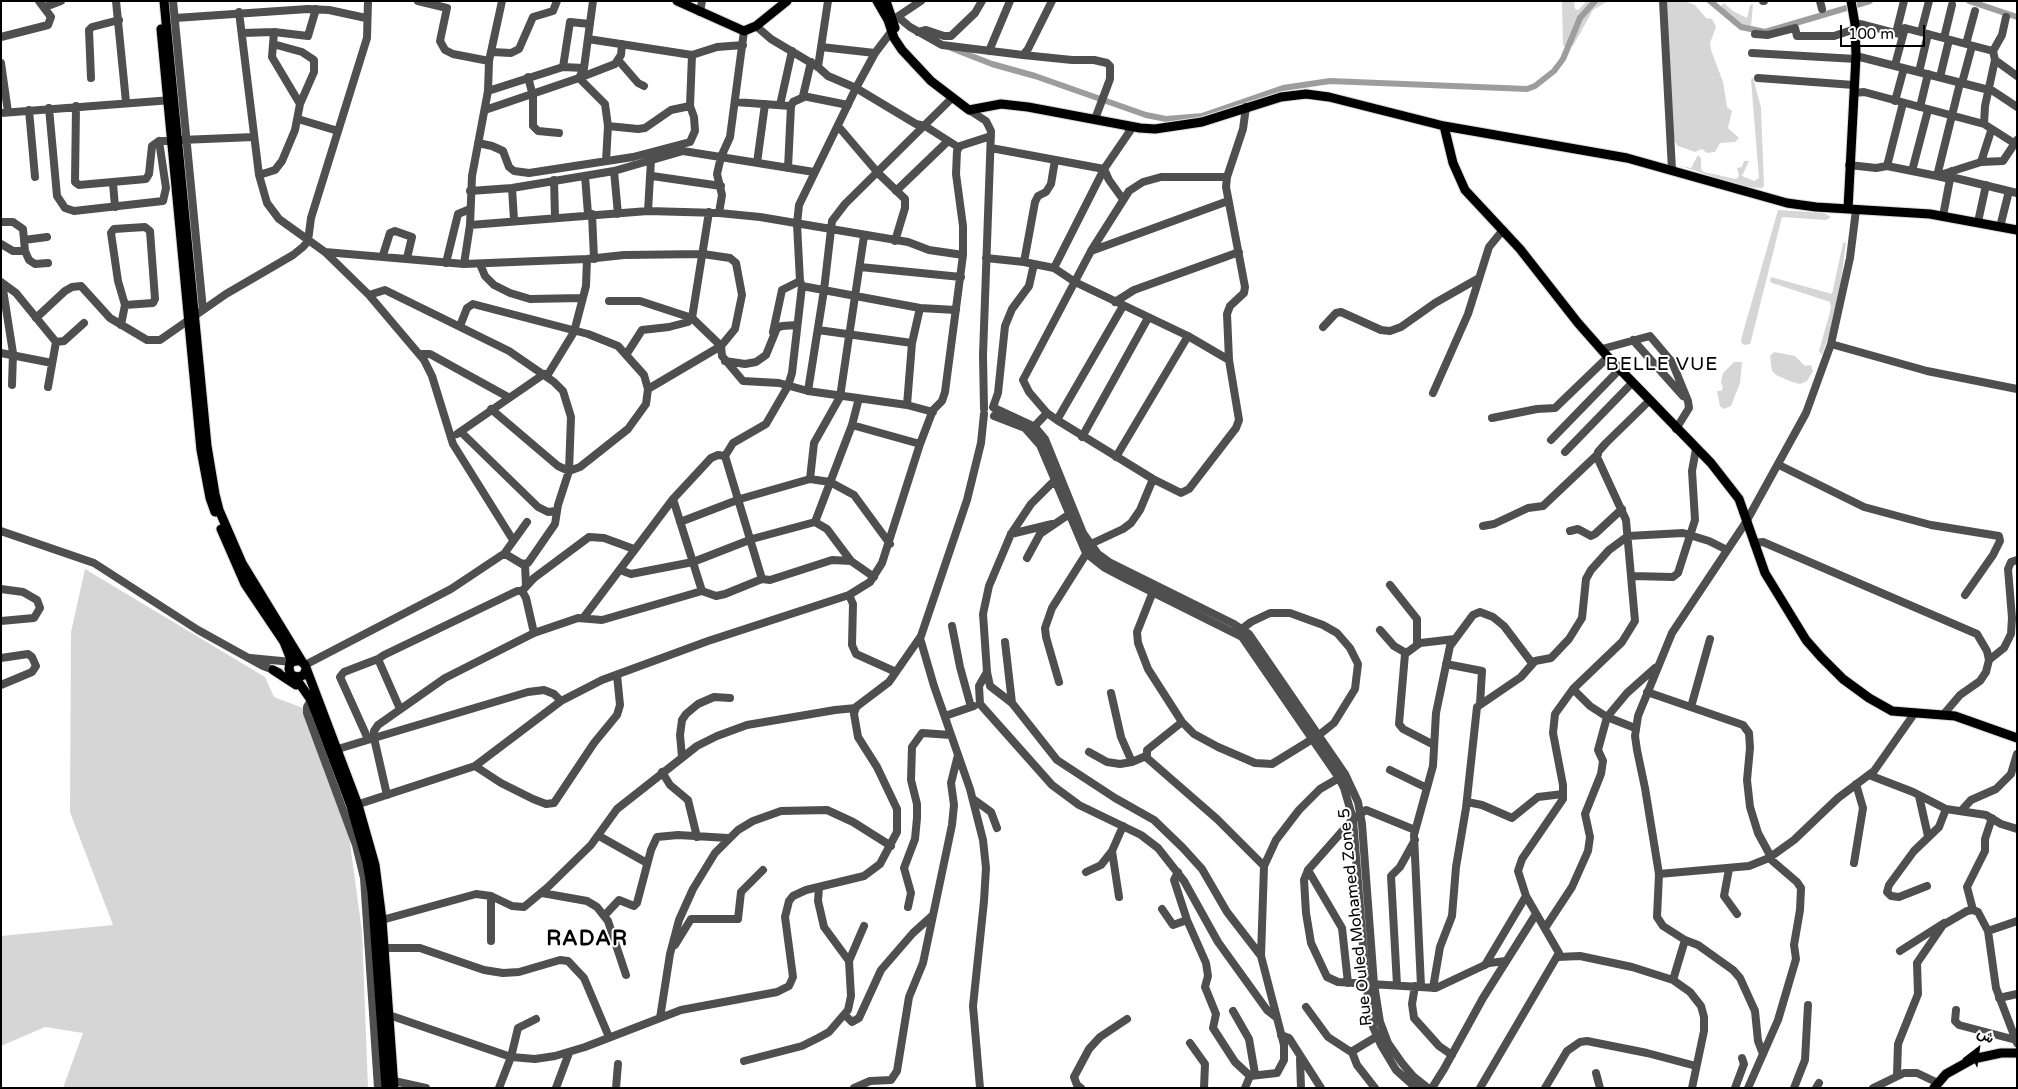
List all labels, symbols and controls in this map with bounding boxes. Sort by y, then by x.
scale bar [1843,15,1928,47]
text: 100 m [1848,25,1894,43]
district label: BELLE VUE [1604,354,1720,376]
street label: Rue Ouled Mohamed Zone 5 [1335,807,1377,1027]
district label: RADAR [546,926,628,952]
north arrow [1953,1024,2003,1074]
text: ش [1974,1024,1997,1047]

